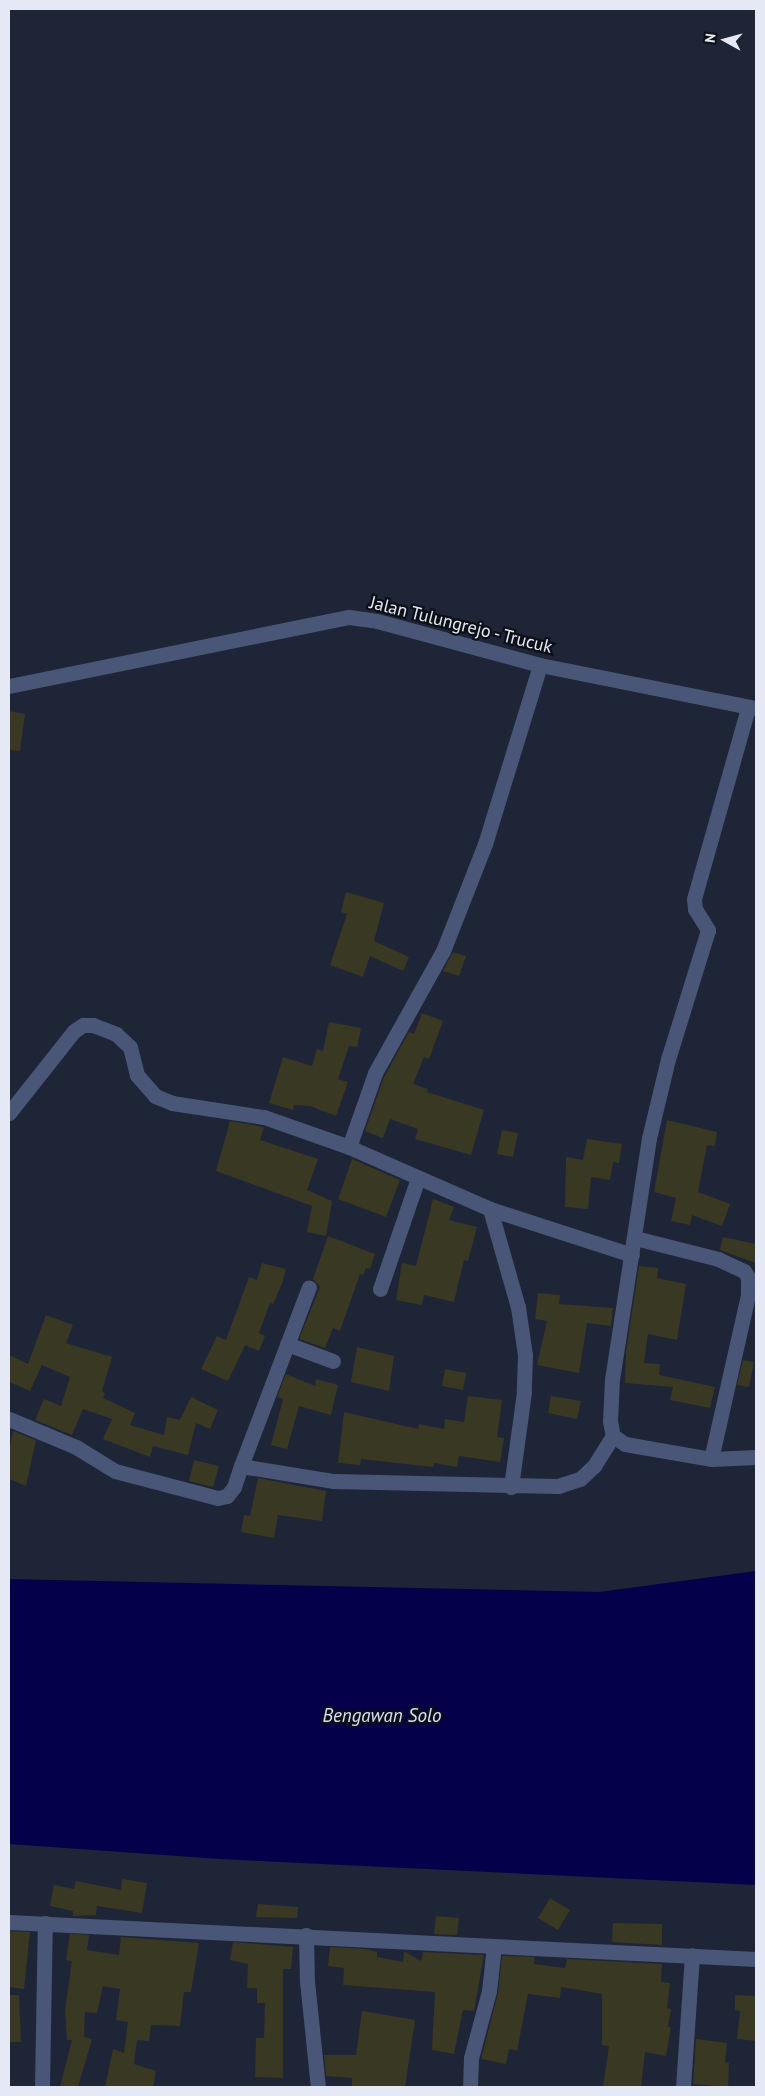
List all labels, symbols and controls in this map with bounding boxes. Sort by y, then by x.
north arrow [700,15,750,65]
text: N [701,33,720,44]
street label: Jalan Tulungrejo - Trucuk [366,591,556,659]
water label: Bengawan Solo [322,1705,442,1727]

